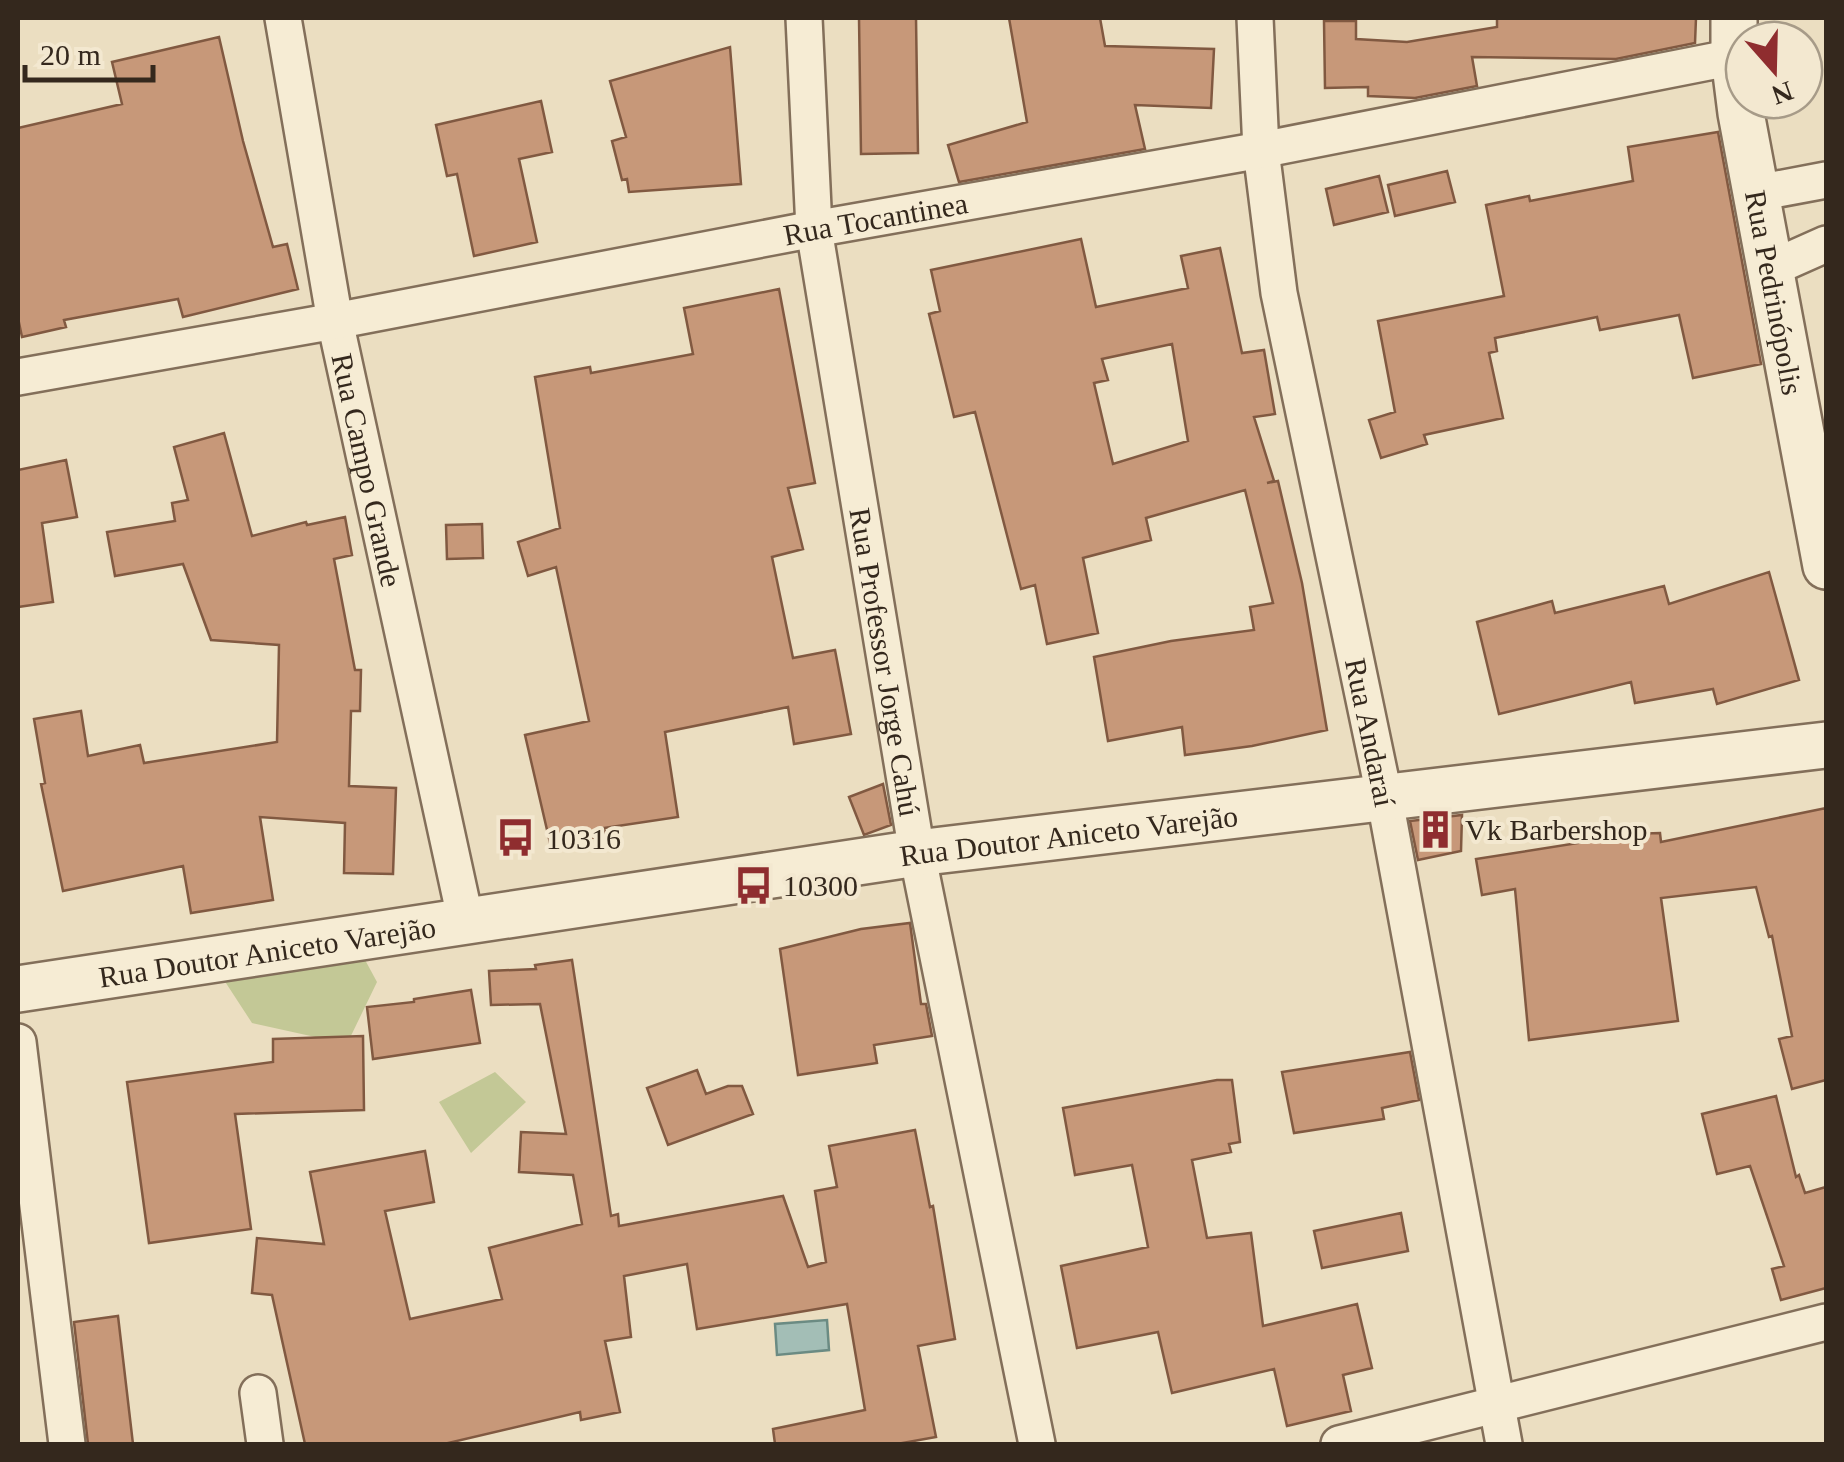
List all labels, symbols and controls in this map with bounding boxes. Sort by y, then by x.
scale bar [25,20,152,82]
north arrow [1724,20,1824,120]
text: 20 m [40,38,101,71]
text: N [1768,75,1797,111]
street label: Rua Tocantinea [781,186,970,251]
street label: Rua Pedrinópolis [1739,187,1810,397]
street label: Rua Campo Grande [326,350,409,590]
street label: Rua Professor Jorge Cahú [844,505,927,819]
street label: Rua Andaraí [1339,655,1402,810]
street label: Rua Doutor Aniceto Varejão [897,799,1240,872]
building icon: Vk Barbershop [1414,808,1456,850]
place label: Vk Barbershop [1465,813,1647,846]
bus stop icon: 10316 [495,817,537,859]
place label: 10316 [546,822,621,855]
bus stop icon: 10300 [732,864,774,906]
place label: 10300 [783,869,858,902]
street label: Rua Doutor Aniceto Varejão [96,910,438,993]

